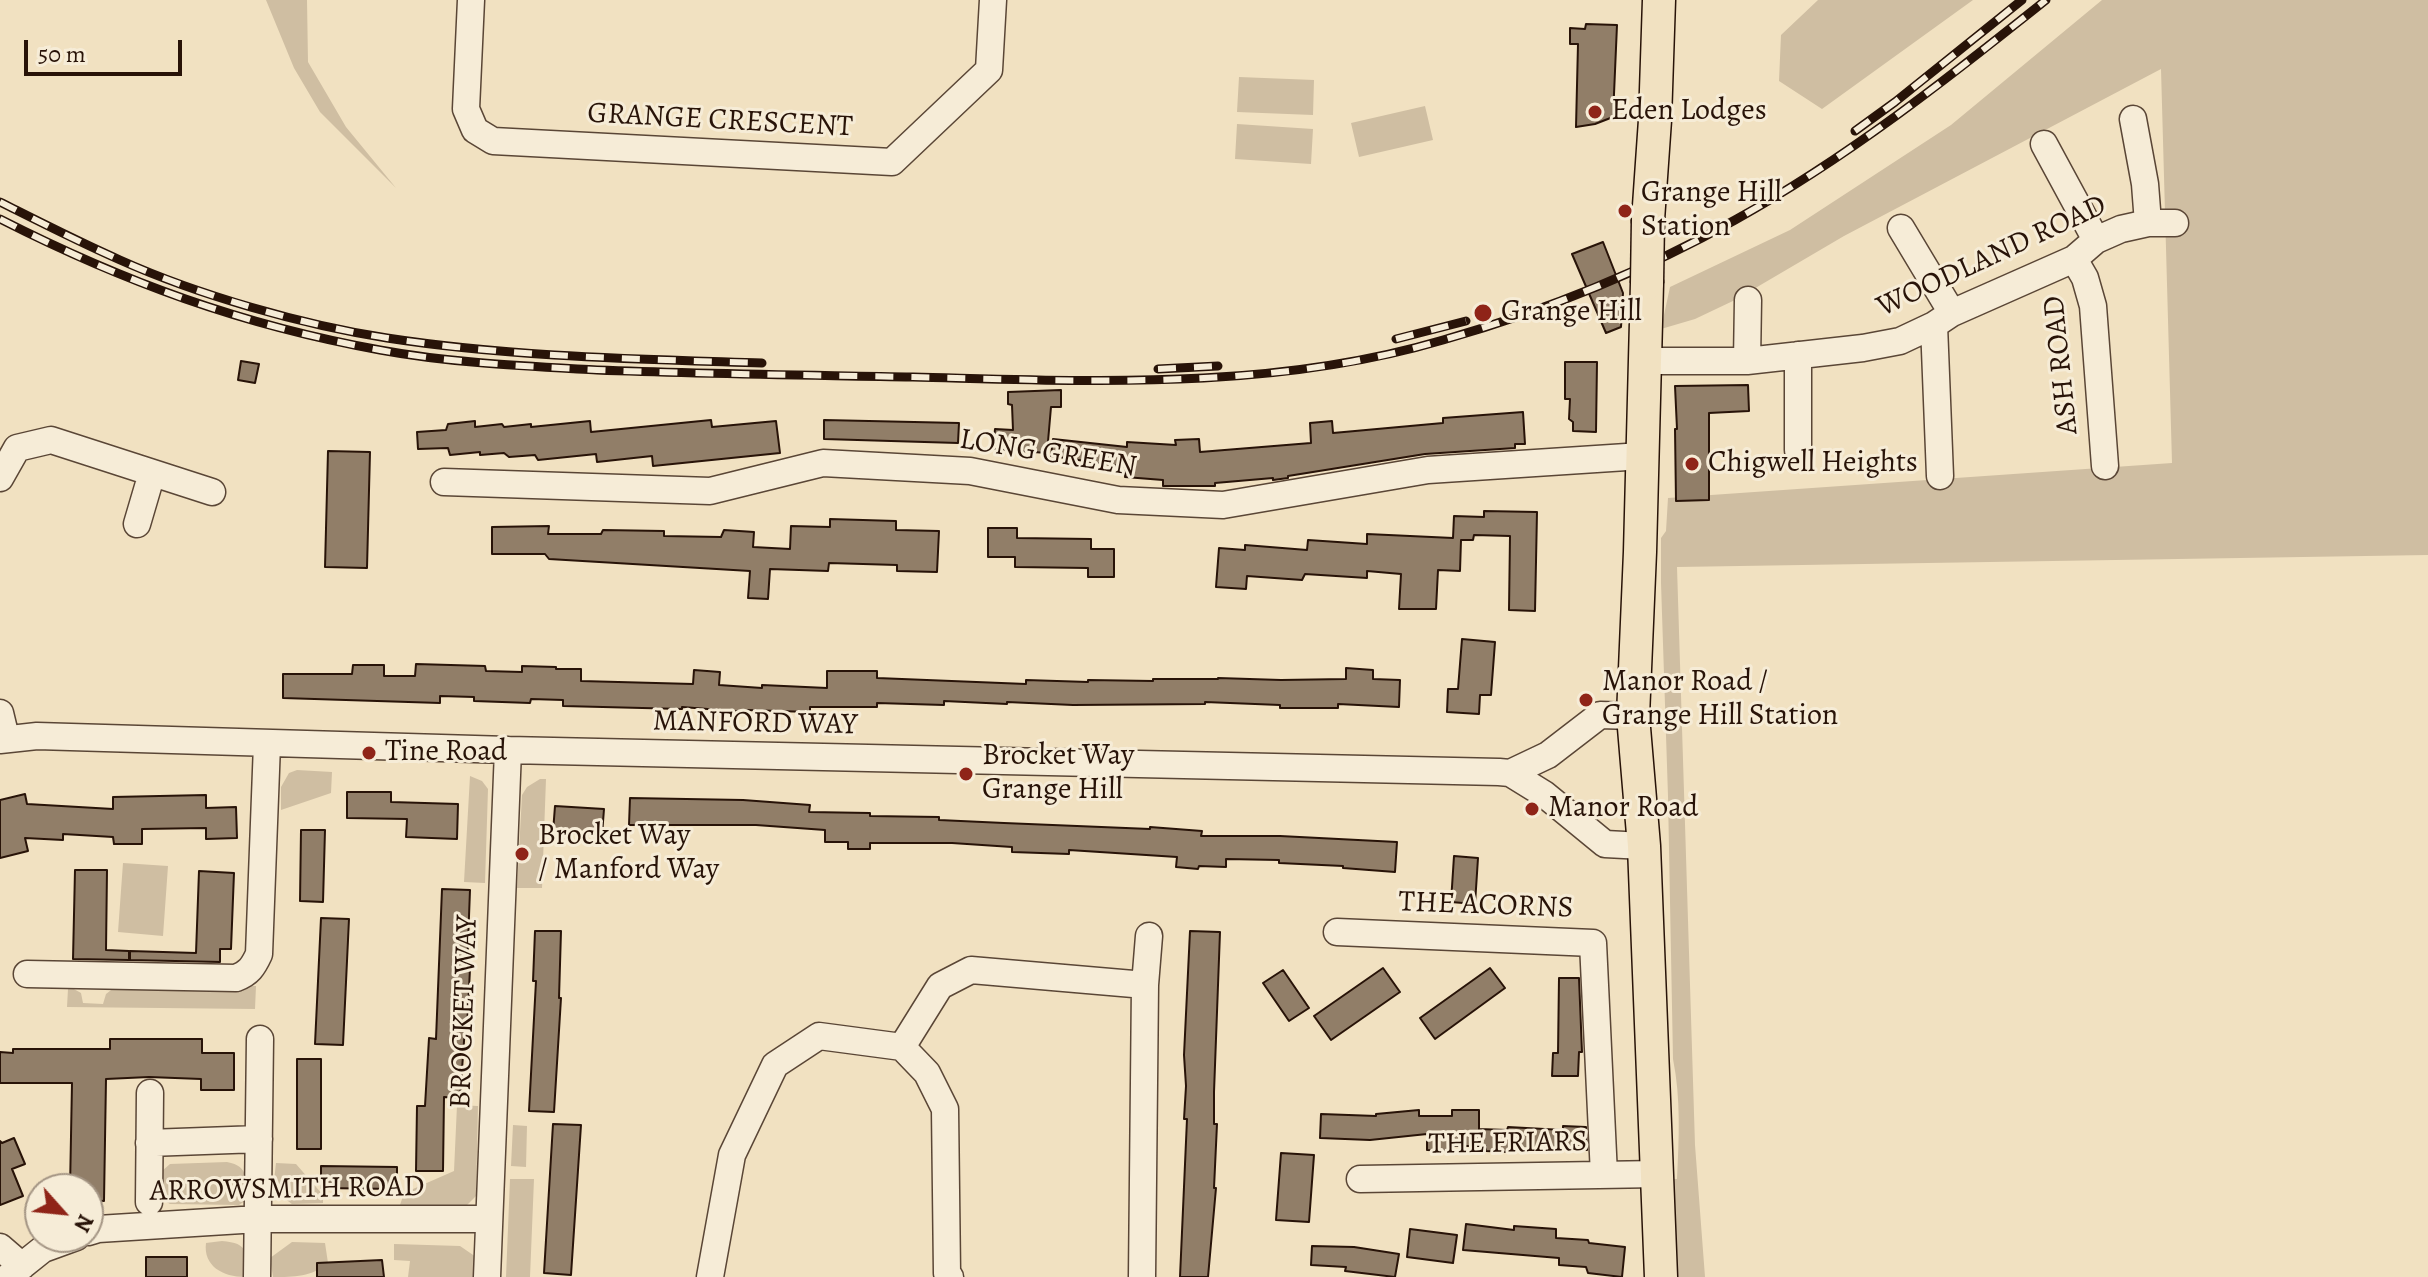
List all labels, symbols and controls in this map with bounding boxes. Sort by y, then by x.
scale bar [28,24,186,74]
text: 50 m [38,38,86,70]
place label: Eden Lodges [1611,94,1767,130]
street label: GRANGE CRESCENT [586,96,854,146]
marker: Eden Lodges [1586,103,1604,121]
place label: Grange Hill Station [1641,176,1782,246]
street label: WOODLAND ROAD [1872,188,2112,326]
marker: Grange Hill Station [1616,202,1634,220]
street label: ASH ROAD [2037,294,2087,436]
place label: Grange Hill [1501,295,1642,331]
marker: Grange Hill [1472,302,1494,324]
street label: LONG GREEN [957,422,1139,486]
place label: Chigwell Heights [1708,446,1918,482]
marker: Chigwell Heights [1683,455,1701,473]
place label: Manor Road / Grange Hill Station [1602,665,1838,736]
marker: Manor Road / Grange Hill Station [1577,691,1595,709]
street label: MANFORD WAY [652,704,858,744]
place label: Tine Road [385,735,507,771]
place label: Brocket Way Grange Hill [982,739,1134,810]
marker: Tine Road [360,744,378,762]
marker: Brocket Way Grange Hill [957,765,975,783]
place label: Manor Road [1548,791,1698,827]
marker: Manor Road [1523,800,1541,818]
place label: Brocket Way / Manford Way [538,819,719,890]
marker: Brocket Way / Manford Way [513,845,531,863]
street label: THE ACORNS [1398,885,1574,927]
street label: BROCKET WAY [444,915,486,1109]
street label: THE FRIARS [1428,1125,1588,1163]
street label: ARROWSMITH ROAD [149,1170,425,1210]
north arrow [24,1173,104,1253]
text: N [67,1209,101,1237]

